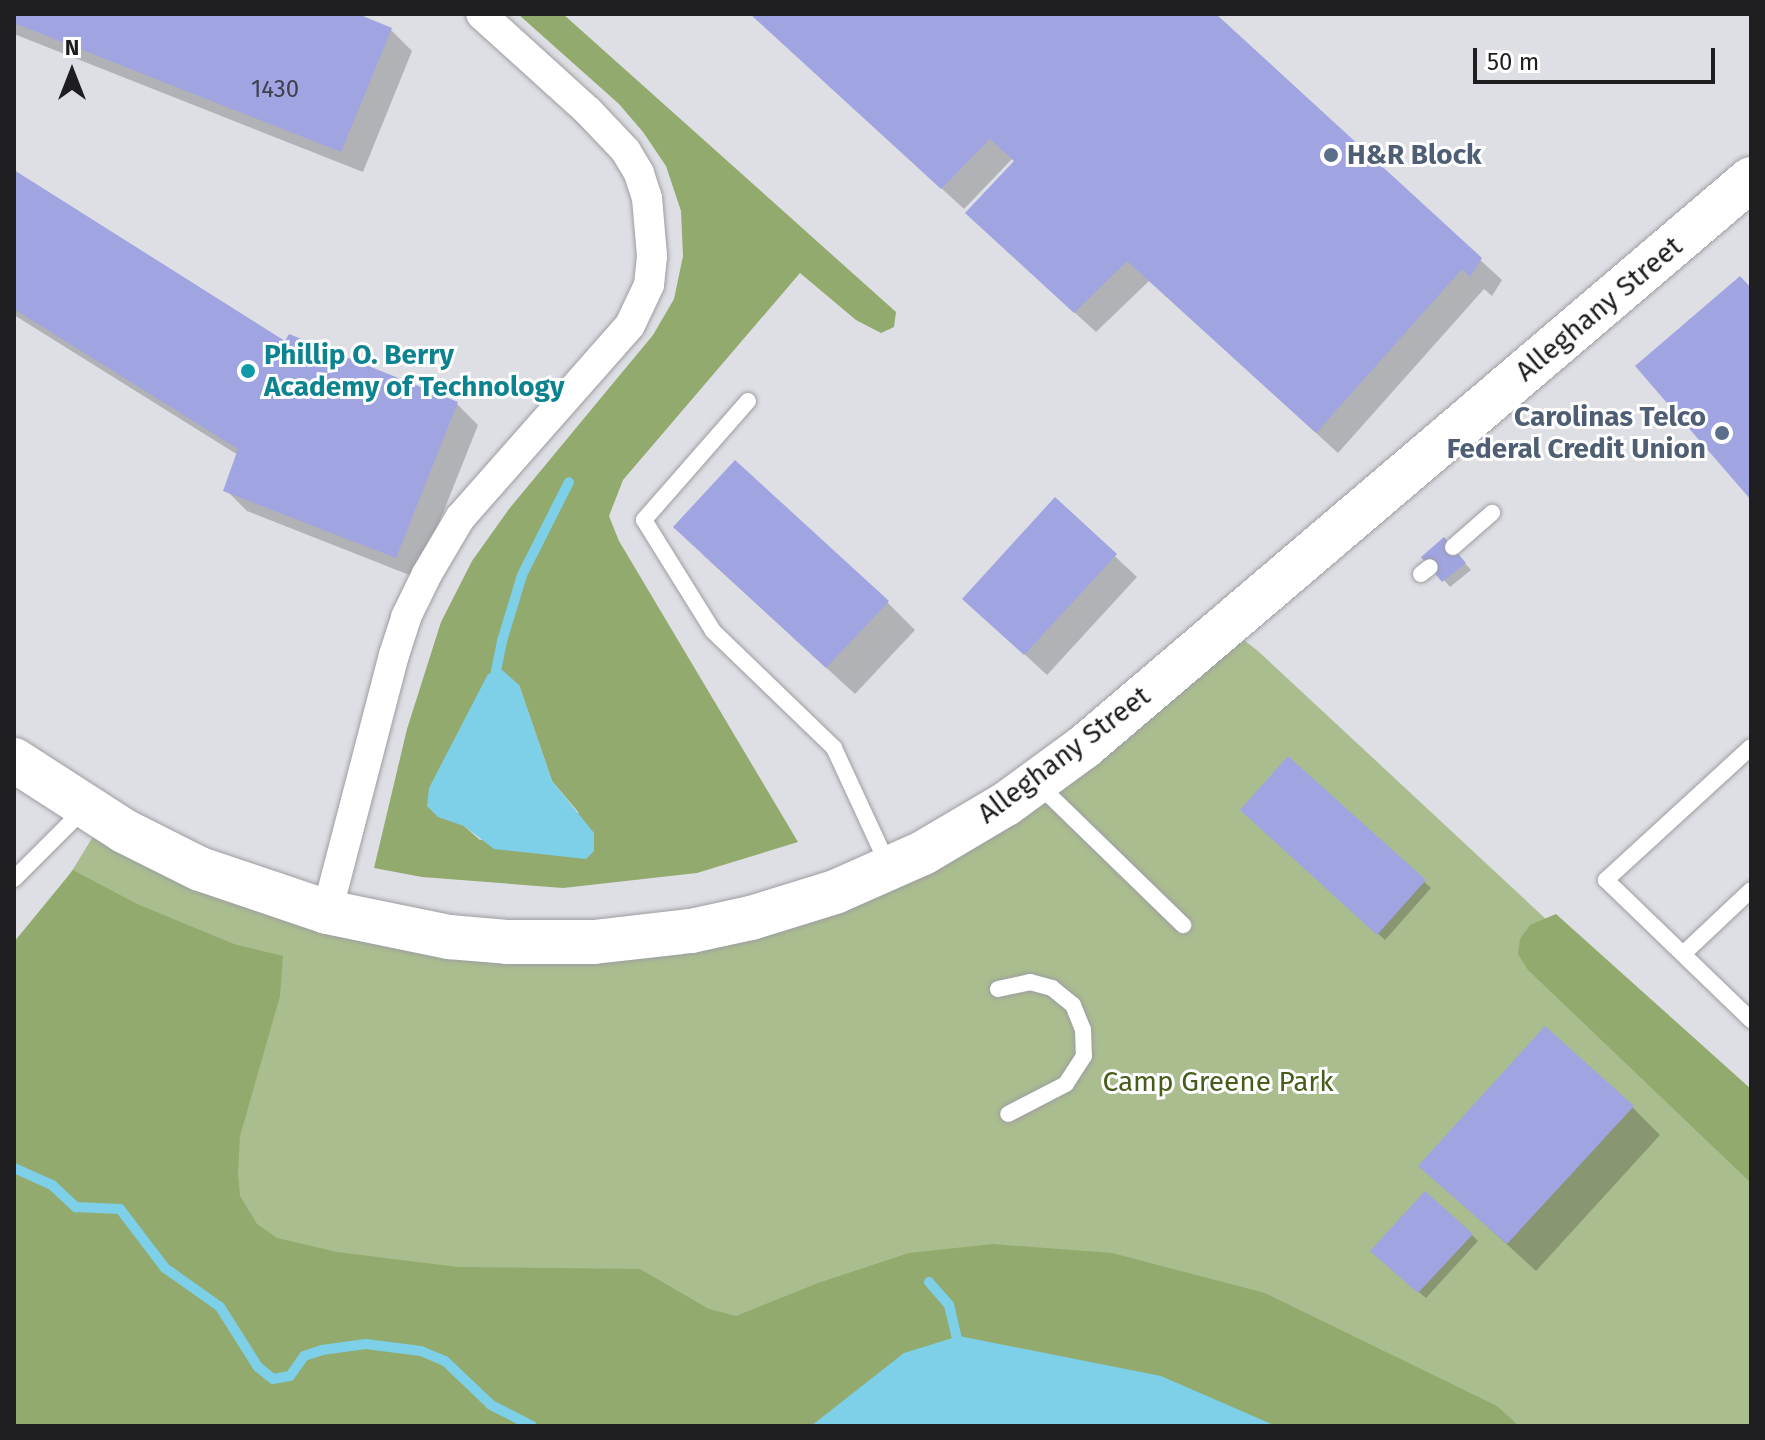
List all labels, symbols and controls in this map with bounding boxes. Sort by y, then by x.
north arrow [32,32,112,112]
scale bar [1477,32,1719,82]
text: N [65,34,79,61]
text: 50 m [1487,48,1539,76]
house number: 1430 [251,76,299,104]
place label: H&R Block [1347,138,1482,172]
marker: H&R Block [1322,146,1340,164]
street label: Alleghany Street [1509,230,1689,388]
place label: Phillip O. Berry Academy of Technology [264,338,564,404]
marker: Phillip O. Berry Academy of Technology [239,362,257,380]
place label: Carolinas Telco Federal Credit Union [1447,400,1706,466]
marker: Carolinas Telco Federal Credit Union [1713,424,1731,442]
street label: Alleghany Street [971,679,1157,831]
park label: Camp Greene Park [1102,1065,1334,1099]

